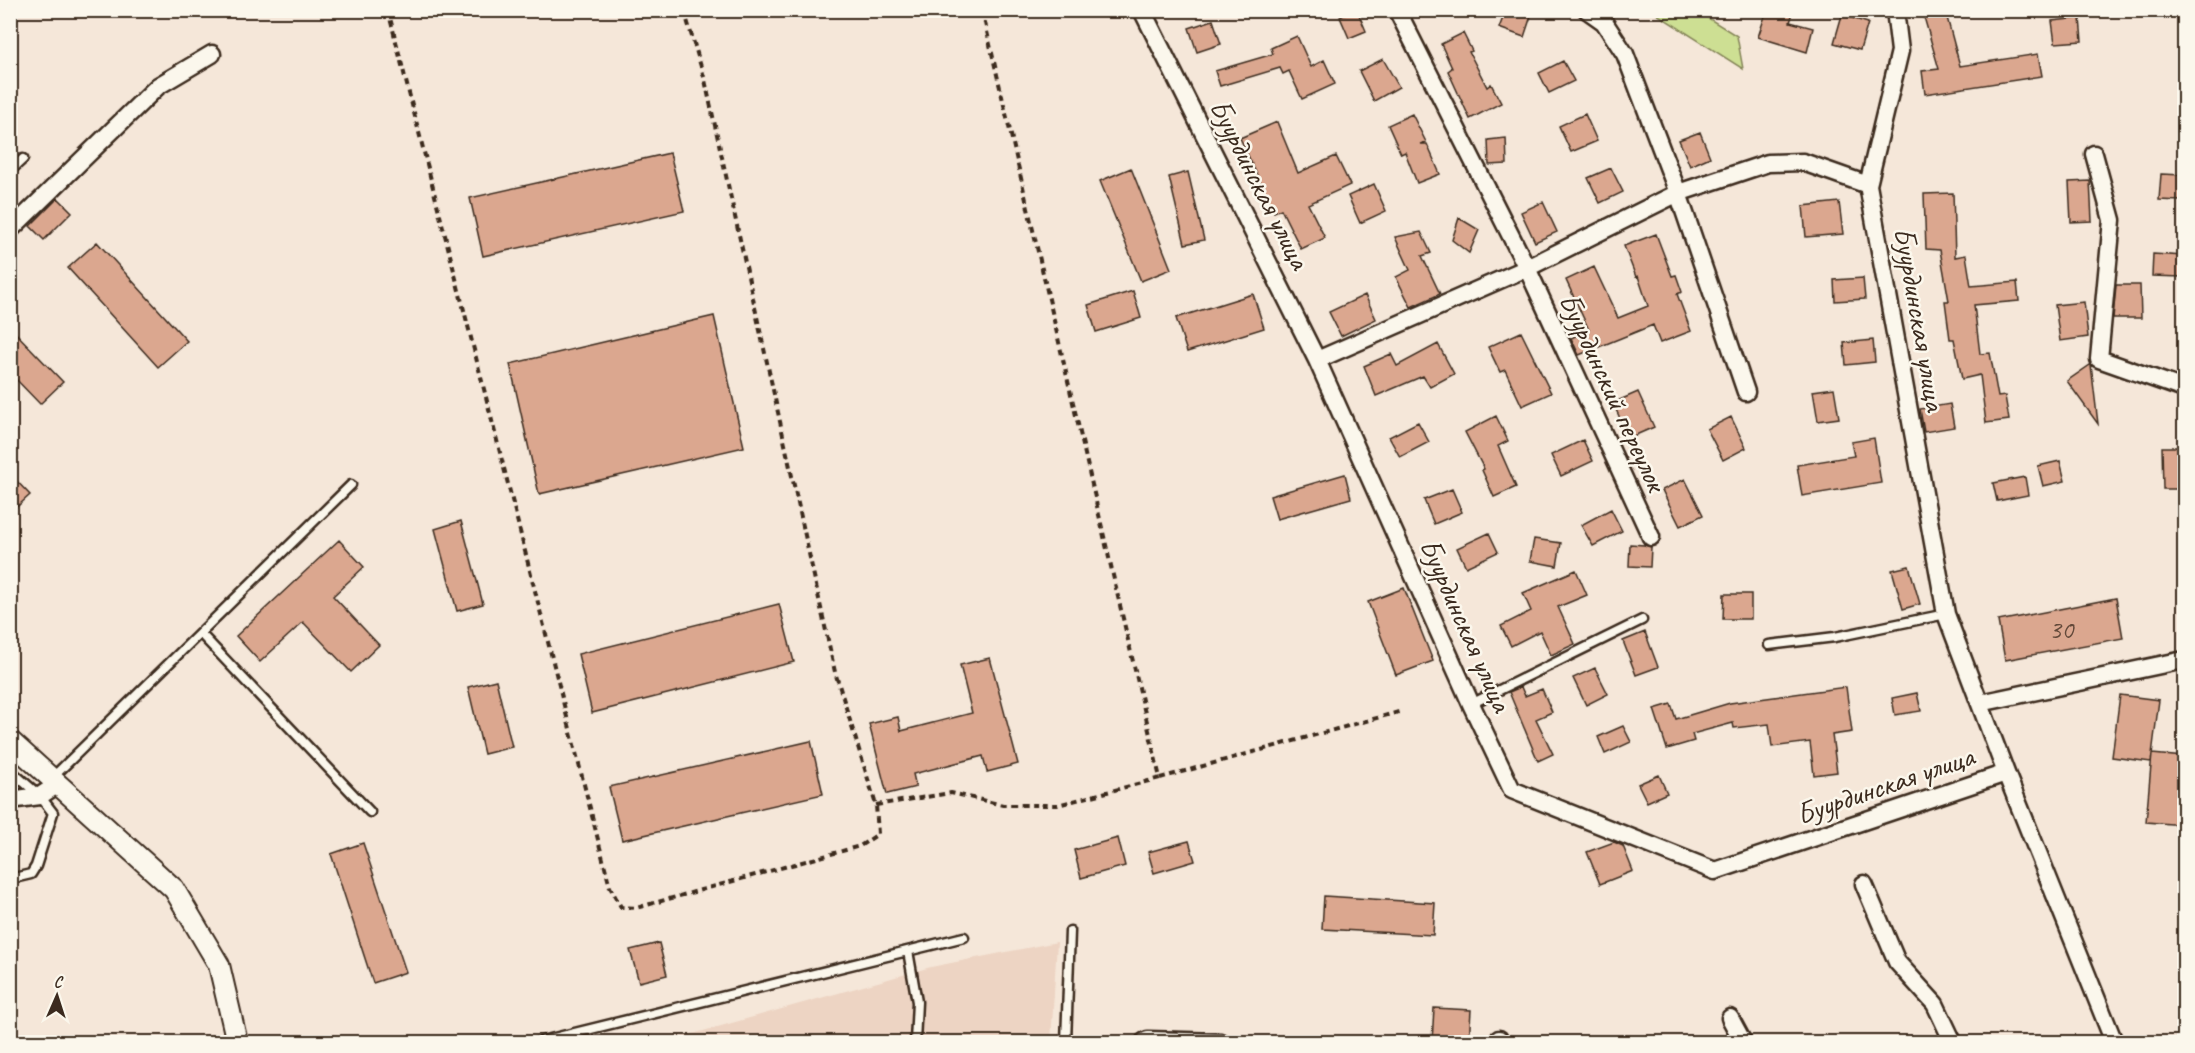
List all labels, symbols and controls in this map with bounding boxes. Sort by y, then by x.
street label: Буурдинская улица [1201,93,1320,277]
street label: Буурдинская улица [1885,224,1955,416]
street label: Буурдинский переулок [1550,287,1677,500]
street label: Буурдинская улица [1411,533,1522,719]
house number: 30 [2049,612,2075,646]
street label: Буурдинская улица [1791,736,1981,833]
north arrow [27,966,87,1026]
text: С [53,972,64,992]

